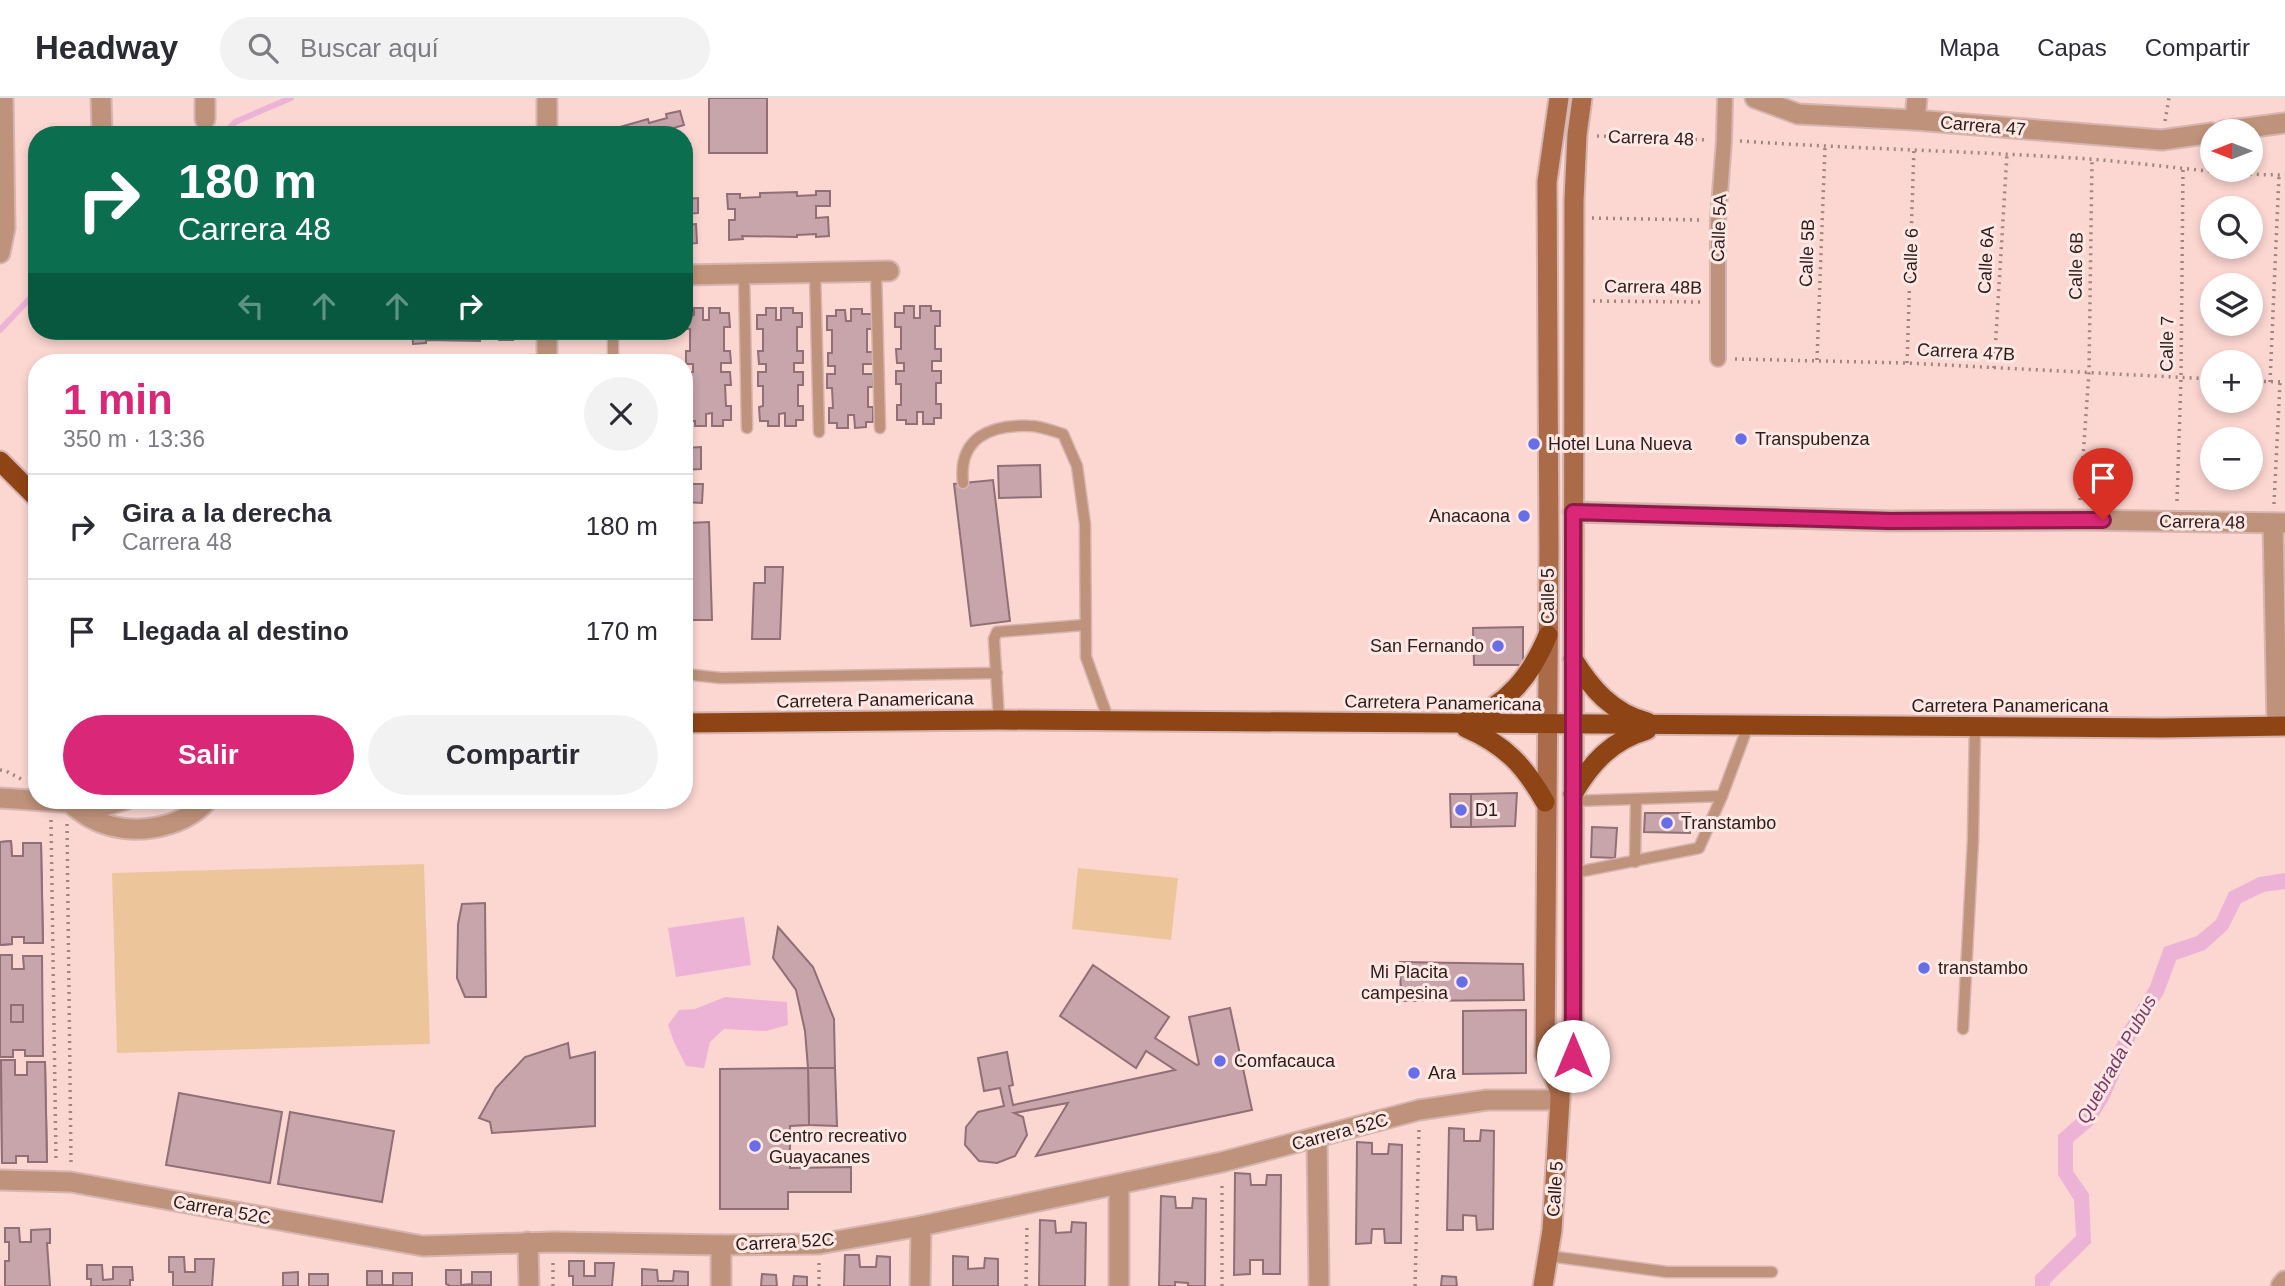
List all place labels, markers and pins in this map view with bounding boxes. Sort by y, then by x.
place label: Transpubenza [1755,429,1870,449]
marker: Transpubenza [1733,431,1749,447]
place label: Hotel Luna Nueva [1548,434,1693,454]
marker: Hotel Luna Nueva [1526,436,1542,452]
pin [2073,448,2133,520]
place label: Anacaona [1429,506,1511,526]
marker: Anacaona [1516,508,1532,524]
place label: San Fernando [1370,636,1484,656]
marker: San Fernando [1490,638,1506,654]
place label: D1 [1475,800,1498,820]
marker: D1 [1453,802,1469,818]
place label: Transtambo [1681,813,1776,833]
marker: Transtambo [1659,815,1675,831]
place label: transtambo [1938,958,2028,978]
marker: transtambo [1916,960,1932,976]
place label: Mi Placita campesina [1361,962,1449,1003]
marker: Mi Placita campesina [1454,974,1470,990]
place label: Comfacauca [1234,1051,1336,1071]
marker: Comfacauca [1212,1053,1228,1069]
place label: Ara [1428,1063,1457,1083]
marker: Ara [1406,1065,1422,1081]
place label: Centro recreativo Guayacanes [769,1126,907,1167]
marker: Centro recreativo Guayacanes [747,1138,763,1154]

